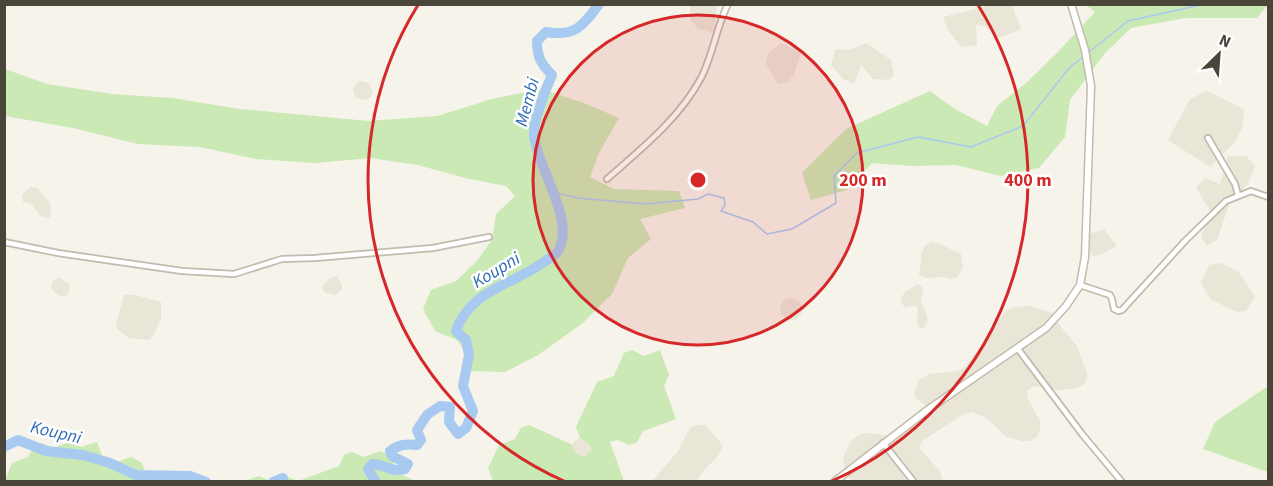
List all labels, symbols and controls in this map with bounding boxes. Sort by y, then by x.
north arrow [1189,24,1249,84]
text: N [1215,29,1234,54]
water label: Membi [509,74,546,129]
text: 200 m [839,168,887,193]
text: 400 m [1004,168,1052,193]
centre of rings [688,170,708,190]
water label: Koupni [468,246,526,294]
water label: Koupni [28,414,85,451]

